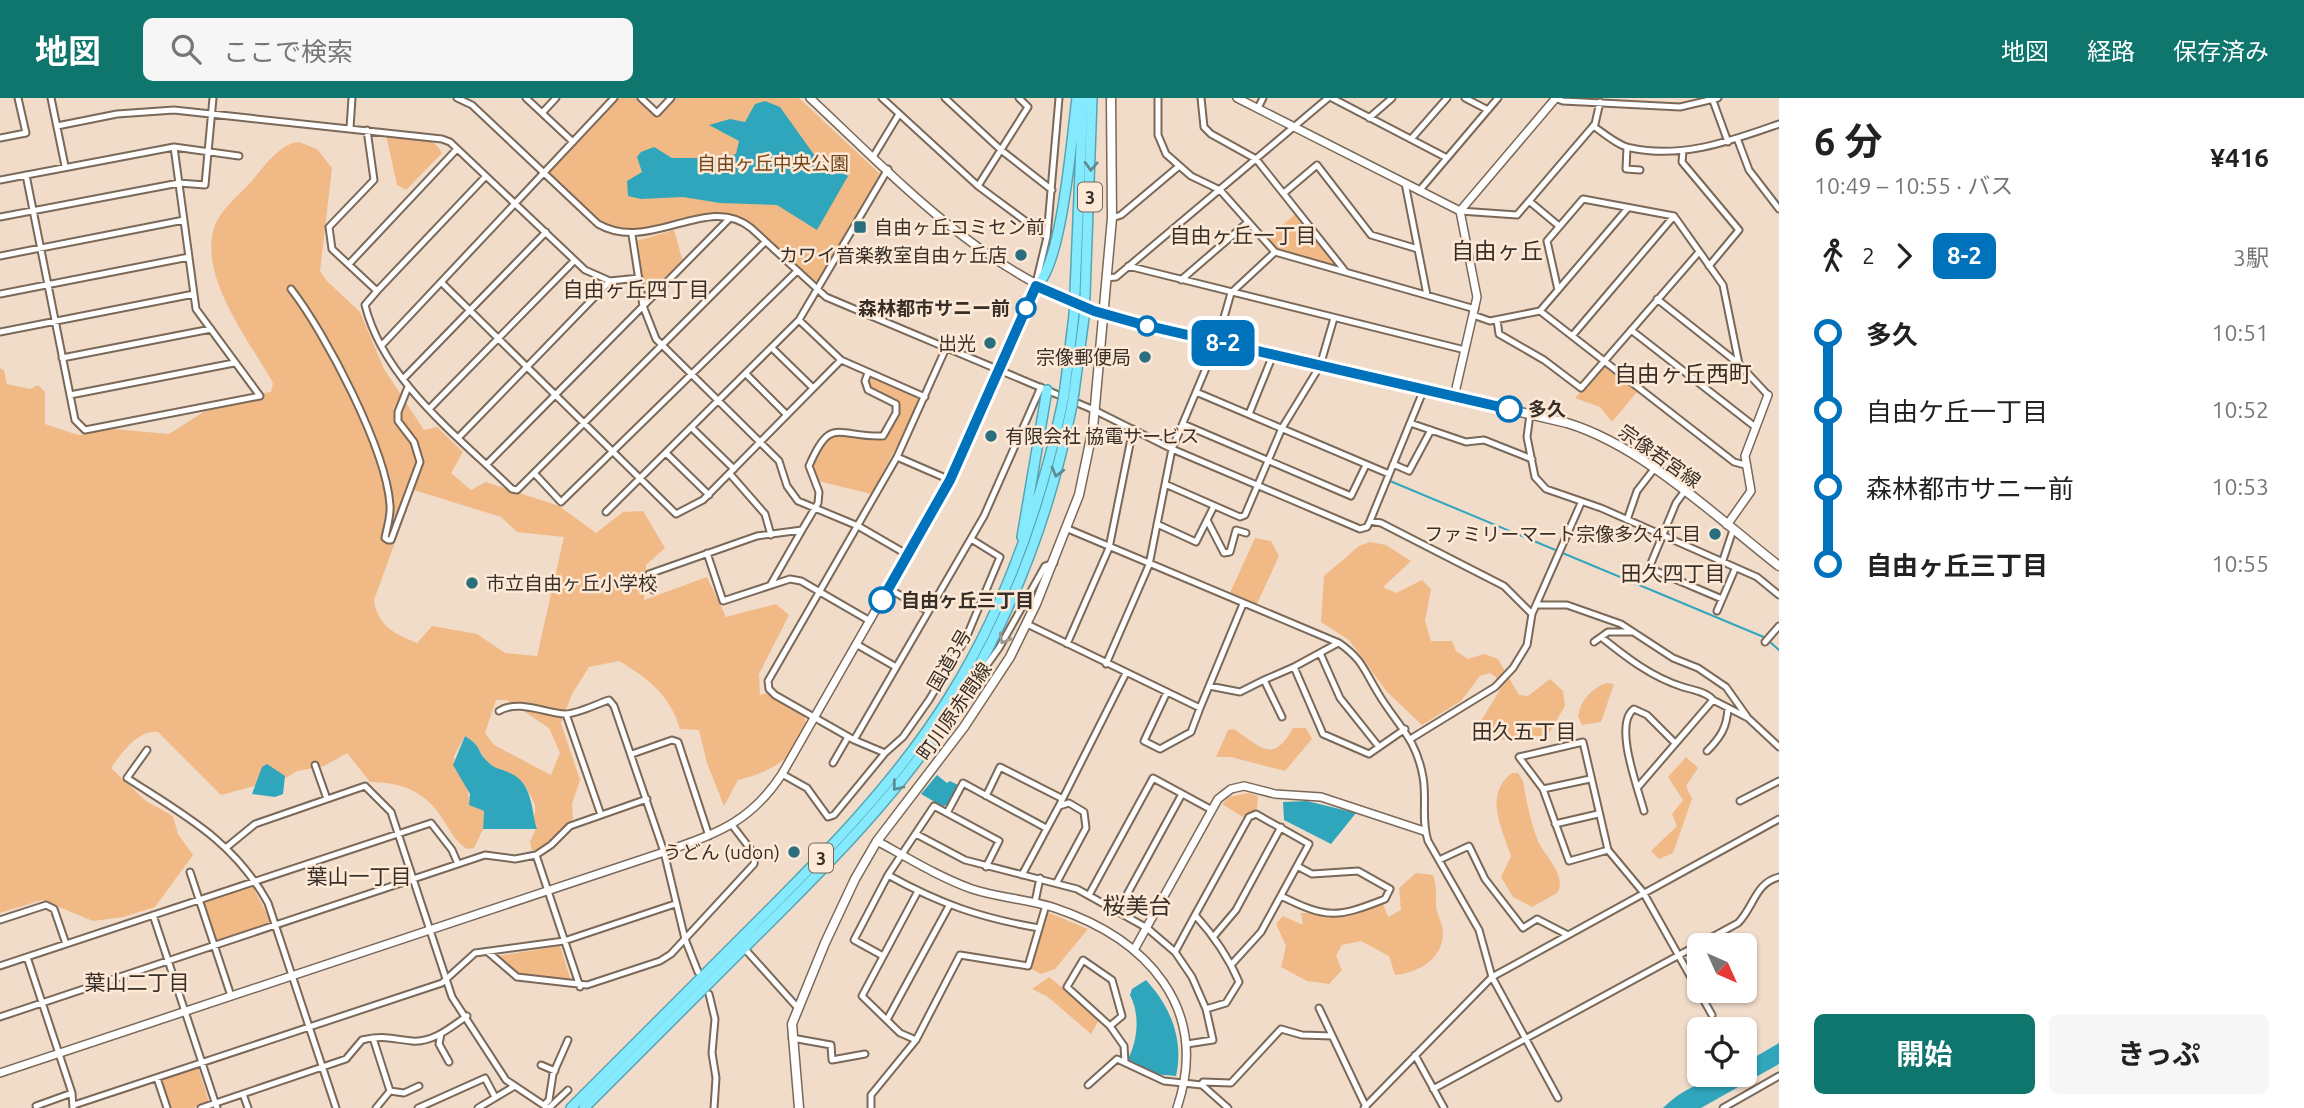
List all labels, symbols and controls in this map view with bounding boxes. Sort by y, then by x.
search box [143,18,633,81]
icon: search [167,30,205,68]
text: 地図 [35,32,101,69]
text: ここで検索 [223,37,353,66]
text: 地図 [2001,38,2049,65]
text: 経路 [2087,38,2135,65]
text: 保存済み [2173,38,2269,65]
text: 6 分 [1814,120,1882,162]
text: ¥416 [2210,143,2269,172]
park label: 自由ヶ丘中央公園 [697,152,849,174]
one-way arrow [1083,161,1098,172]
text: 10:49 – 10:55 · バス [1814,173,2013,198]
road number: 3 [1078,182,1102,212]
place label: 自由ヶ丘コミセン前 [874,216,1045,238]
marker: 自由ヶ丘コミセン前 [852,219,868,235]
district label: 自由ヶ丘一丁目 [1170,223,1317,247]
icon: walk [1814,237,1852,275]
icon: forward [1885,237,1923,275]
district label: 自由ヶ丘 [1451,238,1543,263]
text: 8-2 [1947,242,1982,269]
text: 2 [1862,243,1875,268]
place label: カワイ音楽教室自由ヶ丘店 [779,244,1007,266]
text: 3駅 [2233,245,2269,270]
marker: カワイ音楽教室自由ヶ丘店 [1013,247,1029,263]
district label: 自由ヶ丘四丁目 [563,277,710,301]
place label: 森林都市サニー前 [858,297,1010,319]
marker: 森林都市サニー前 [1016,298,1036,318]
unlabelled marker [1137,316,1157,336]
line badge: 8-2 [1183,320,1263,366]
text: 多久 [1866,320,1918,349]
text: 10:51 [2211,320,2269,345]
text: 8-2 [1206,329,1240,356]
place label: 出光 [938,332,976,354]
marker: 出光 [982,335,998,351]
place label: 宗像郵便局 [1036,346,1131,368]
marker: 宗像郵便局 [1137,349,1153,365]
district label: 自由ヶ丘西町 [1614,361,1752,386]
marker: 多久 [1496,396,1522,422]
text: 自由ケ丘一丁目 [1866,397,2048,426]
text: 10:52 [2211,397,2269,422]
place label: 多久 [1528,398,1566,420]
street label: 宗像若宮線 [1615,420,1705,492]
place label: 有限会社 協電サービス [1005,425,1199,447]
marker: 有限会社 協電サービス [983,428,999,444]
one-way arrow [1051,466,1065,478]
text: 森林都市サニー前 [1866,474,2074,503]
text: 10:53 [2211,474,2269,499]
place label: ファミリーマート宗像多久4丁目 [1424,523,1701,545]
marker: ファミリーマート宗像多久4丁目 [1707,526,1723,542]
text: 自由ヶ丘三丁目 [1866,551,2048,580]
text: 10:55 [2211,551,2269,576]
district label: 田久四丁目 [1621,561,1726,585]
place label: 市立自由ヶ丘小学校 [486,572,657,594]
marker: 市立自由ヶ丘小学校 [464,575,480,591]
marker: 自由ヶ丘三丁目 [869,587,895,613]
place label: 自由ヶ丘三丁目 [901,589,1034,611]
street label: 国道3号 [923,625,975,695]
one-way arrow [999,631,1012,644]
street label: 町川原赤間線 [912,658,996,764]
district label: 田久五丁目 [1472,719,1577,743]
one-way arrow [892,779,905,791]
place label: うどん (udon) [663,841,780,863]
marker: うどん (udon) [786,844,802,860]
road number: 3 [809,844,833,872]
district label: 葉山一丁目 [307,864,412,888]
district label: 桜美台 [1103,893,1172,918]
north arrow [1687,933,1757,1003]
map controls [1687,933,1757,1087]
district label: 葉山二丁目 [85,970,190,994]
button: 開始 [1814,1014,2035,1094]
button: きっぷ [2049,1014,2269,1094]
button: locate [1687,1017,1757,1087]

